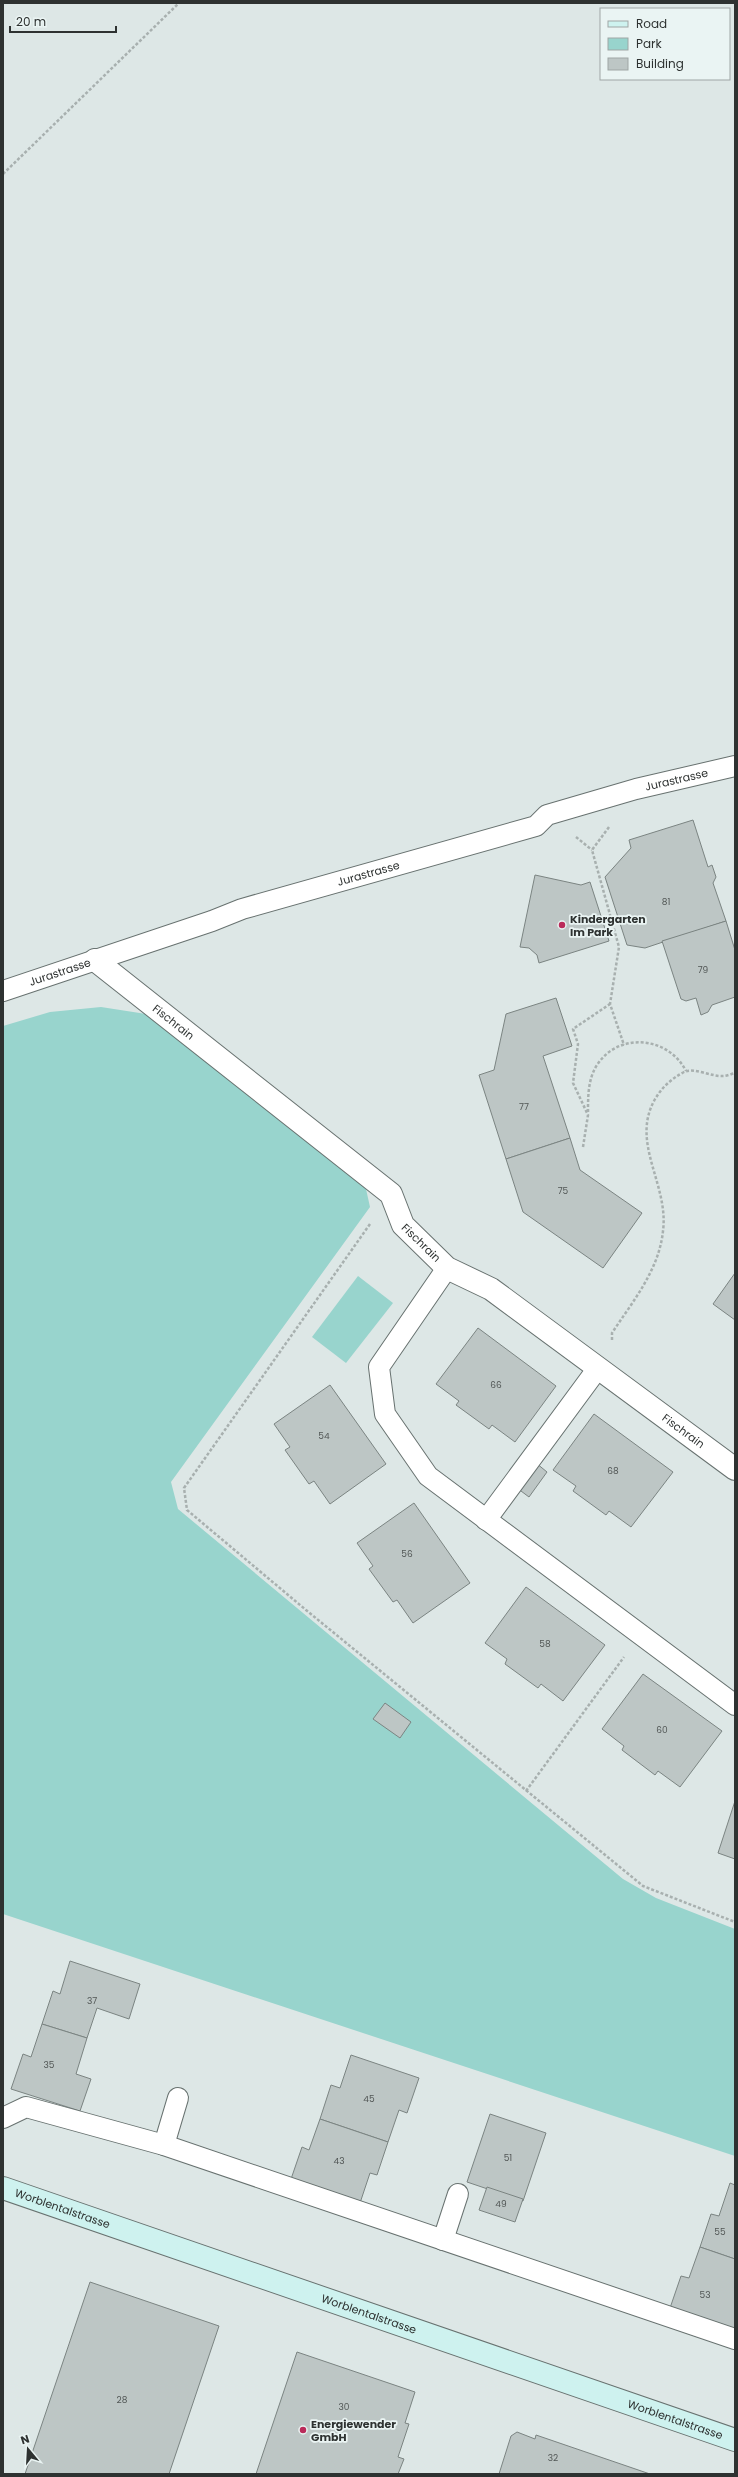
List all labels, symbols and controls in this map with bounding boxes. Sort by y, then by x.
scale bar [10,8,116,34]
legend [600,8,730,80]
text: 20 m [16,13,46,30]
text: Road [636,15,667,32]
text: Park [636,35,663,52]
text: Building [636,55,684,72]
street label: Jurastrasse [643,765,710,795]
street label: Jurastrasse [335,857,402,890]
house number: 81 [662,896,670,908]
place label: Kindergarten Im Park [570,911,646,940]
marker: Kindergarten Im Park [557,920,567,930]
street label: Jurastrasse [27,954,93,990]
house number: 79 [698,964,709,976]
street label: Fischrain [149,1001,198,1044]
house number: 77 [519,1101,529,1113]
house number: 75 [558,1185,569,1197]
street label: Fischrain [398,1220,444,1266]
house number: 66 [490,1379,502,1391]
street label: Fischrain [659,1410,708,1452]
house number: 54 [318,1430,330,1442]
house number: 68 [607,1465,619,1477]
house number: 56 [401,1548,413,1560]
house number: 58 [539,1638,551,1650]
house number: 60 [656,1724,668,1736]
house number: 37 [87,1995,97,2007]
house number: 35 [44,2059,55,2071]
house number: 45 [363,2093,375,2105]
house number: 51 [504,2152,512,2164]
house number: 43 [334,2155,344,2167]
street label: Worblentalstrasse [13,2185,112,2232]
house number: 49 [495,2198,507,2210]
house number: 55 [714,2226,726,2238]
house number: 53 [700,2289,710,2301]
street label: Worblentalstrasse [319,2290,419,2338]
house number: 28 [117,2394,128,2406]
street label: Worblentalstrasse [626,2396,725,2443]
house number: 30 [339,2401,350,2413]
place label: Energiewender GmbH [311,2416,396,2445]
marker: Energiewender GmbH [298,2425,308,2435]
north arrow [8,2429,48,2469]
text: N [18,2431,31,2448]
house number: 32 [548,2452,558,2464]

